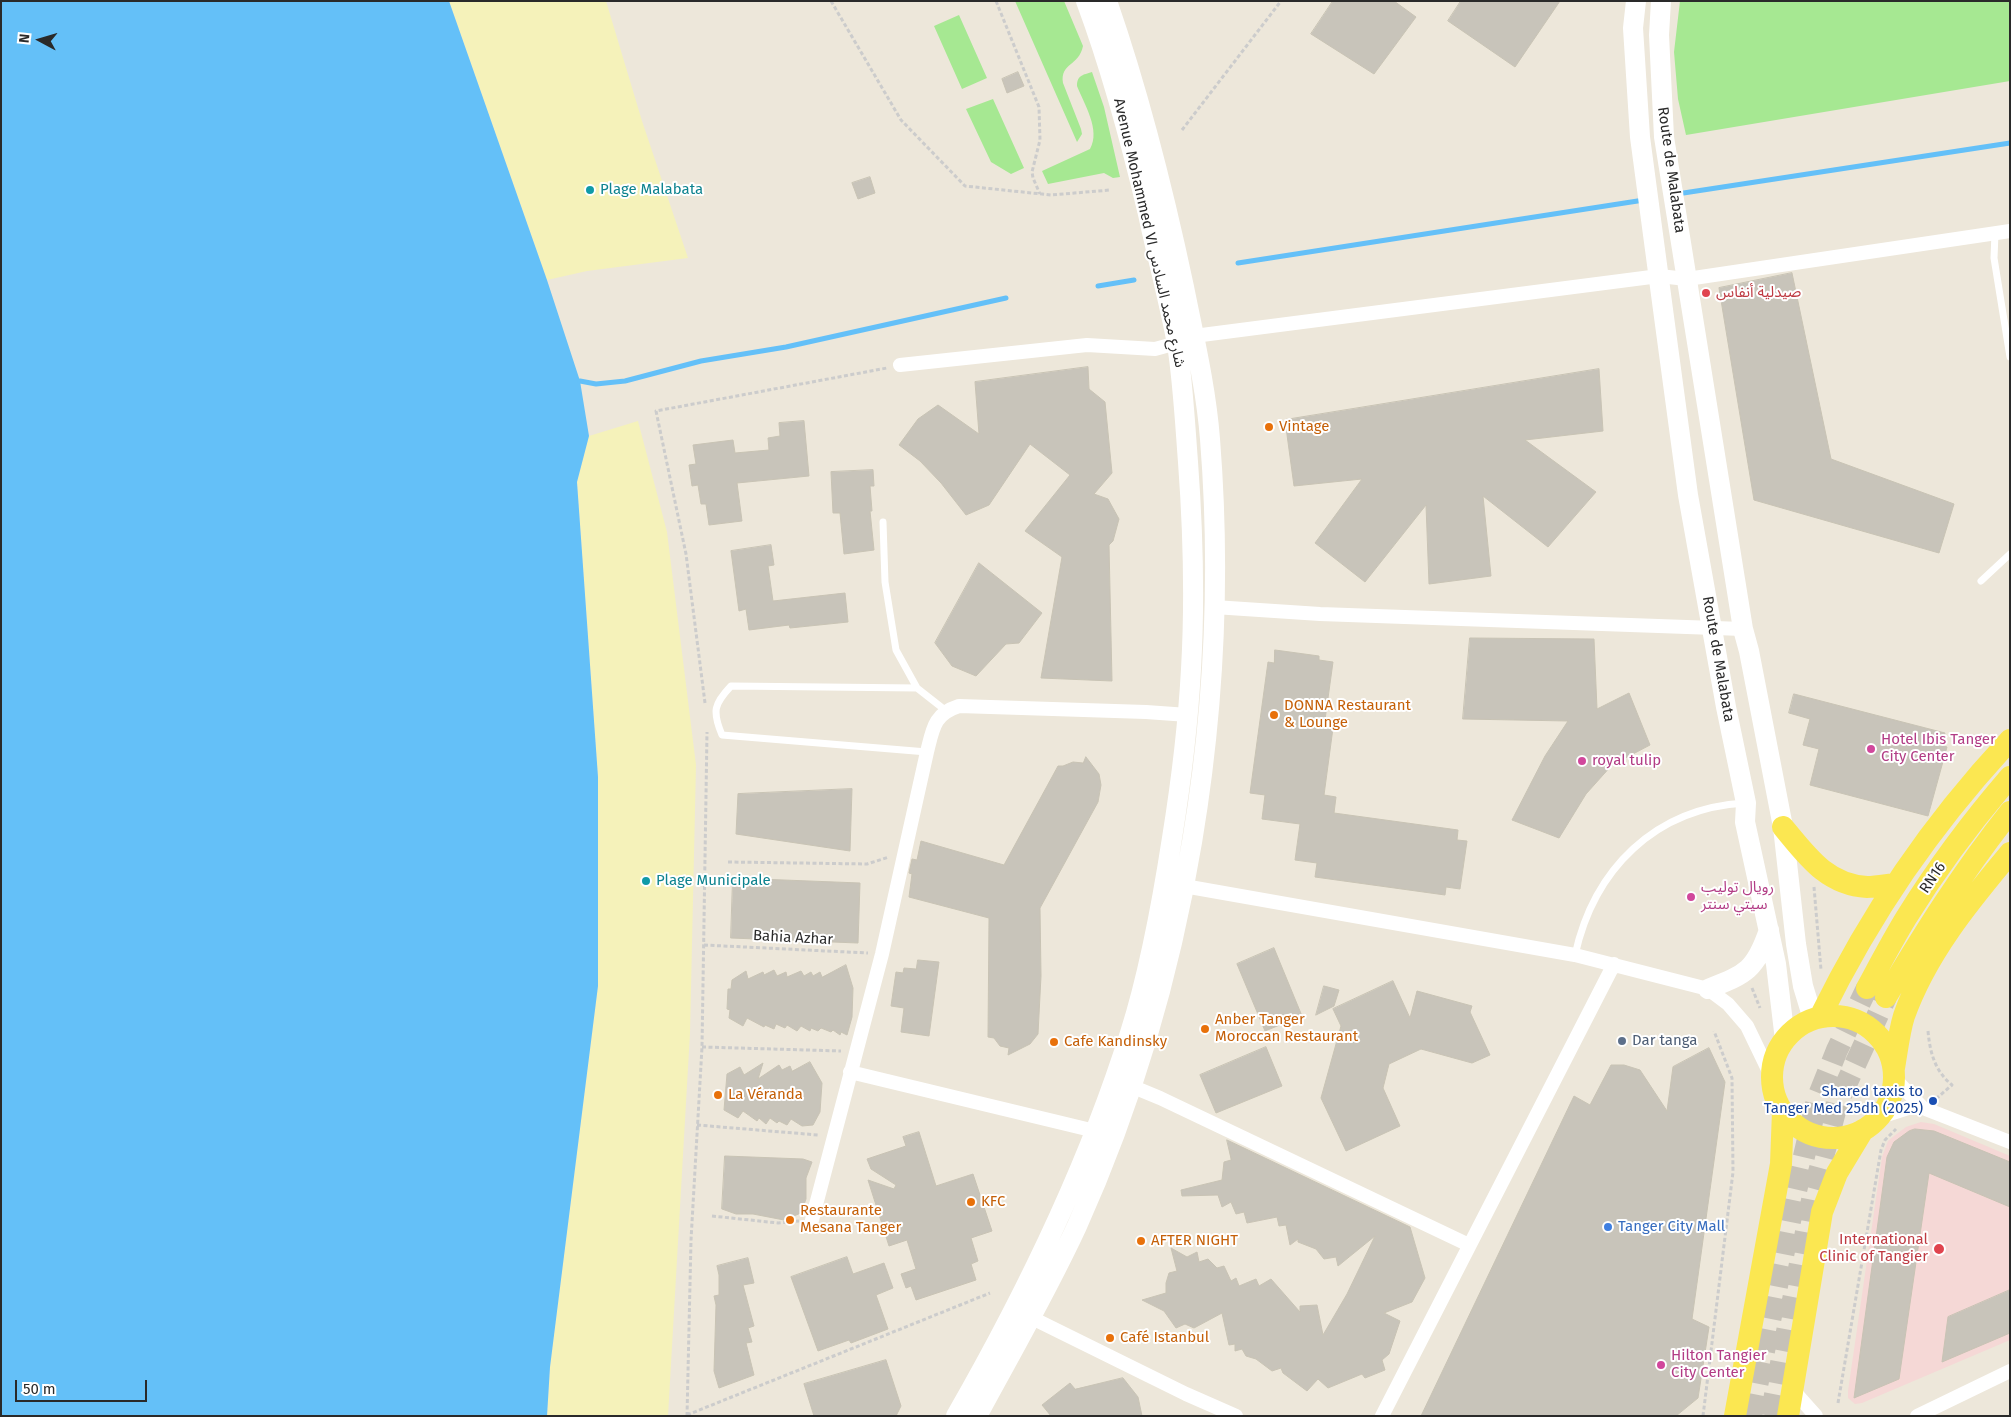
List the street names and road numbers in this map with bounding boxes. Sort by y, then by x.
street label: Avenue Mohammed VI شارع محمد السادس [1109,97,1189,369]
street label: Route de Malabata [1653,106,1689,234]
street label: Route de Malabata [1698,595,1738,723]
street label: RN16 [1916,859,1950,897]
street label: Bahia Azhar [752,927,834,949]

